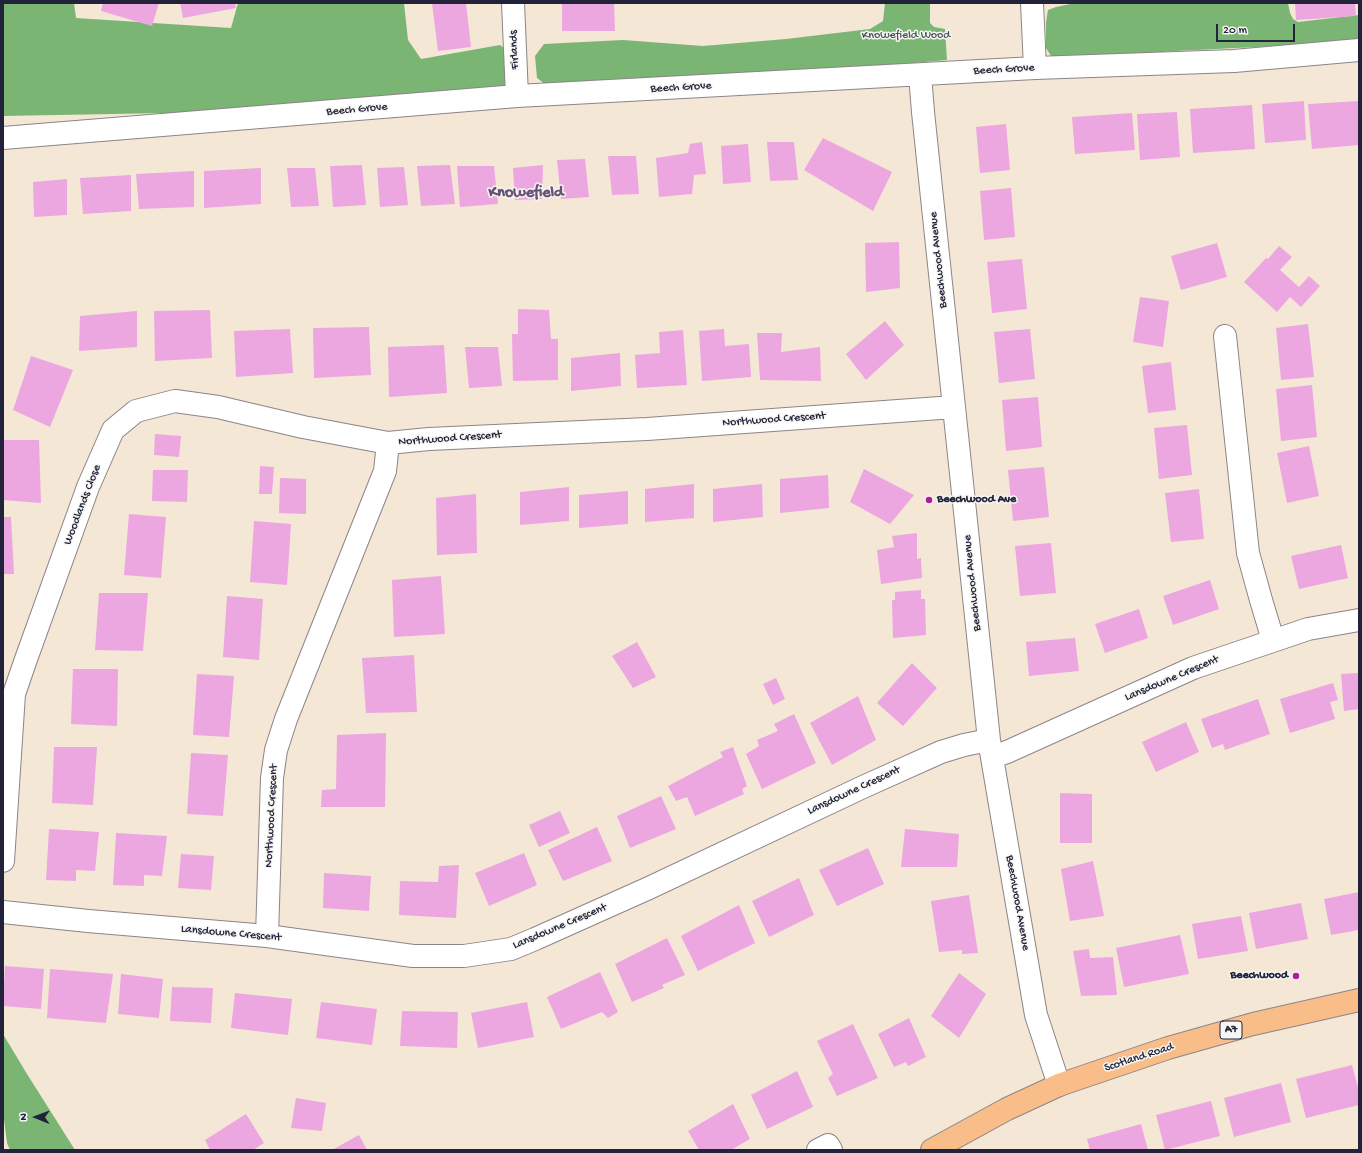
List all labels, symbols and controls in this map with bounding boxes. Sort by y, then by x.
scale bar [1218,16,1297,42]
text: 20 m [1223,24,1247,38]
park label: Knowefield Wood [862,29,950,43]
street label: Firlands [507,30,523,70]
street label: Beech Grove [973,61,1035,79]
street label: Beech Grove [650,79,712,97]
street label: Beech Grove [326,100,388,120]
district label: Knowefield [489,184,563,204]
street label: Beechwood Avenue [927,211,951,309]
street label: Northwood Crescent [722,409,826,431]
street label: Northwood Crescent [398,428,502,450]
street label: Woodlands Close [61,463,105,547]
place label: Beechwood Ave [937,493,1016,507]
marker: Beechwood Ave [924,495,934,505]
street label: Beechwood Avenue [961,534,985,632]
street label: Lansdowne Crescent [1123,653,1221,705]
street label: Lansdowne Crescent [805,763,903,819]
street label: Northwood Crescent [262,764,282,868]
street label: Beechwood Avenue [1002,854,1032,952]
street label: Lansdowne Crescent [511,901,609,953]
street label: Lansdowne Crescent [180,922,282,946]
place label: Beechwood [1230,969,1288,983]
marker: Beechwood [1291,971,1301,981]
road number: A7 [1220,1021,1242,1039]
street label: Scotland Road [1103,1040,1175,1076]
north arrow [16,1097,56,1137]
text: N [18,1113,30,1120]

